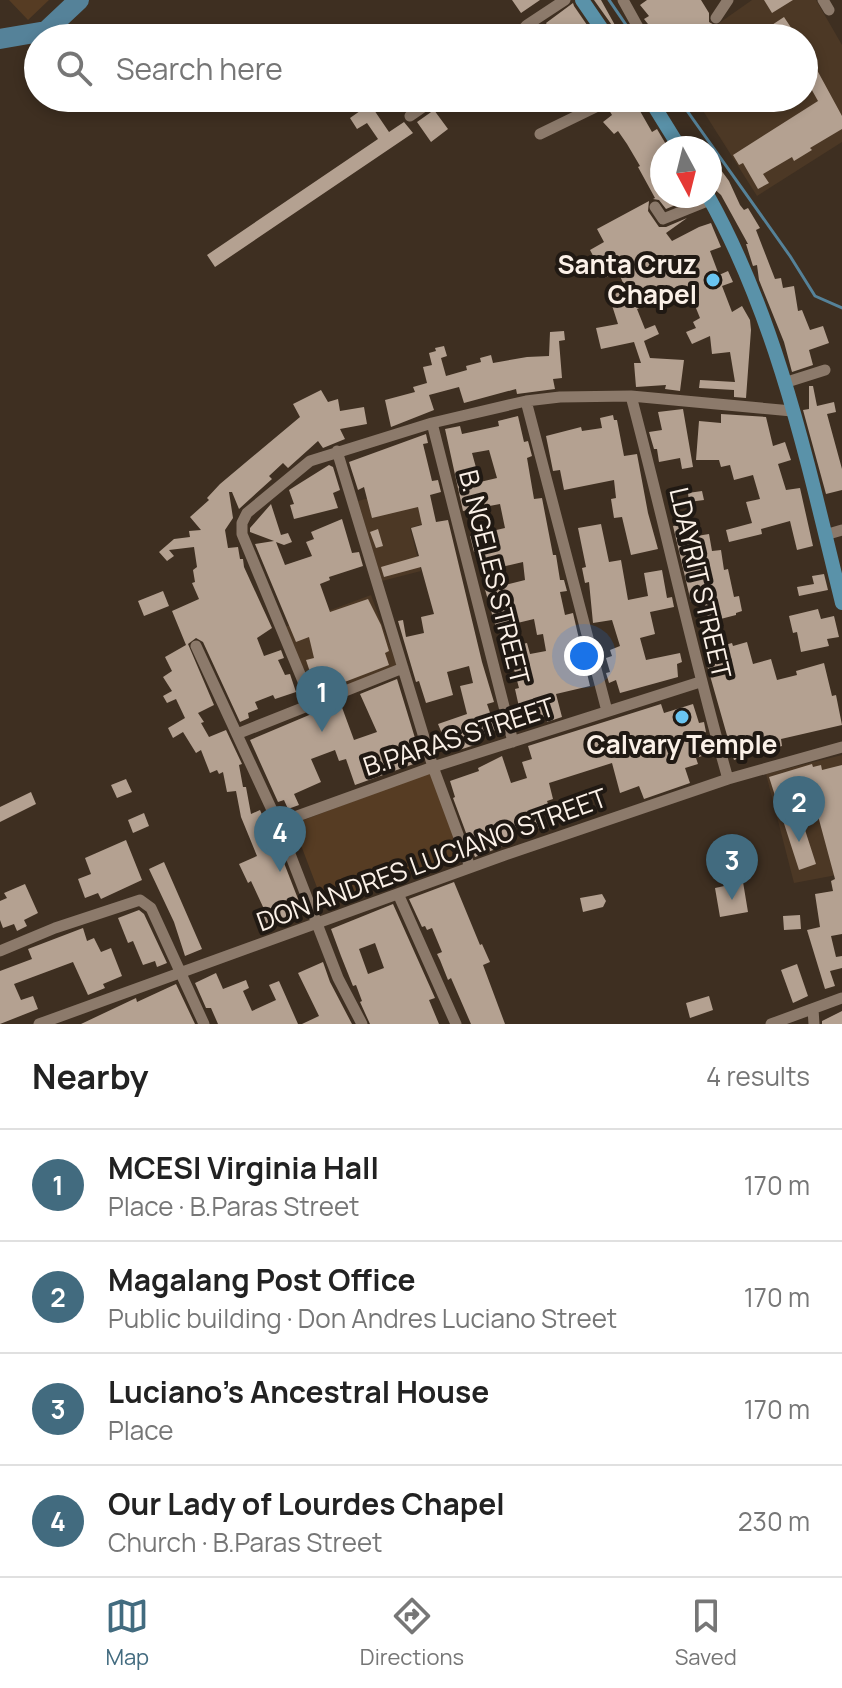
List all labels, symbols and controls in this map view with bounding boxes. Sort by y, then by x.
search box [24,24,818,112]
icon: search [52,46,96,90]
text: Search here [116,48,283,89]
north arrow [650,136,722,208]
place label: Santa Cruz Chapel [558,246,697,312]
marker: Santa Cruz Chapel [704,271,722,289]
street label: B. NGELES STREET [451,466,539,688]
street label: LDAYRIT STREET [661,484,741,682]
your location [564,636,604,676]
pin: 1 [296,666,348,732]
street label: B.PARAS STREET [358,688,559,784]
marker: Calvary Temple [673,708,691,726]
place label: Calvary Temple [586,726,778,762]
pin: 2 [773,776,825,842]
street label: DON ANDRES LUCIANO STREET [252,779,612,939]
pin: 4 [254,806,306,872]
pin: 3 [706,834,758,900]
text: Nearby [32,1053,148,1099]
text: 4 results [706,1058,810,1094]
text: MCESI Virginia Hall [108,1147,379,1188]
text: 1 [52,1167,64,1203]
text: 170 m [744,1167,810,1203]
text: Place · B.Paras Street [108,1188,360,1224]
text: Magalang Post Office [108,1259,416,1300]
text: 2 [50,1279,66,1315]
text: 170 m [744,1279,810,1315]
text: Public building · Don Andres Luciano Street [108,1300,617,1336]
text: Luciano's Ancestral House [108,1371,489,1412]
text: 3 [50,1391,66,1427]
text: 170 m [744,1391,810,1427]
text: Place [108,1412,173,1448]
text: Our Lady of Lourdes Chapel [108,1483,505,1524]
text: 4 [50,1503,66,1539]
text: 230 m [738,1503,810,1539]
text: Church · B.Paras Street [108,1524,383,1560]
tab: Map [105,1594,149,1672]
tab: Directions [360,1594,464,1672]
tab: Saved [675,1594,737,1672]

